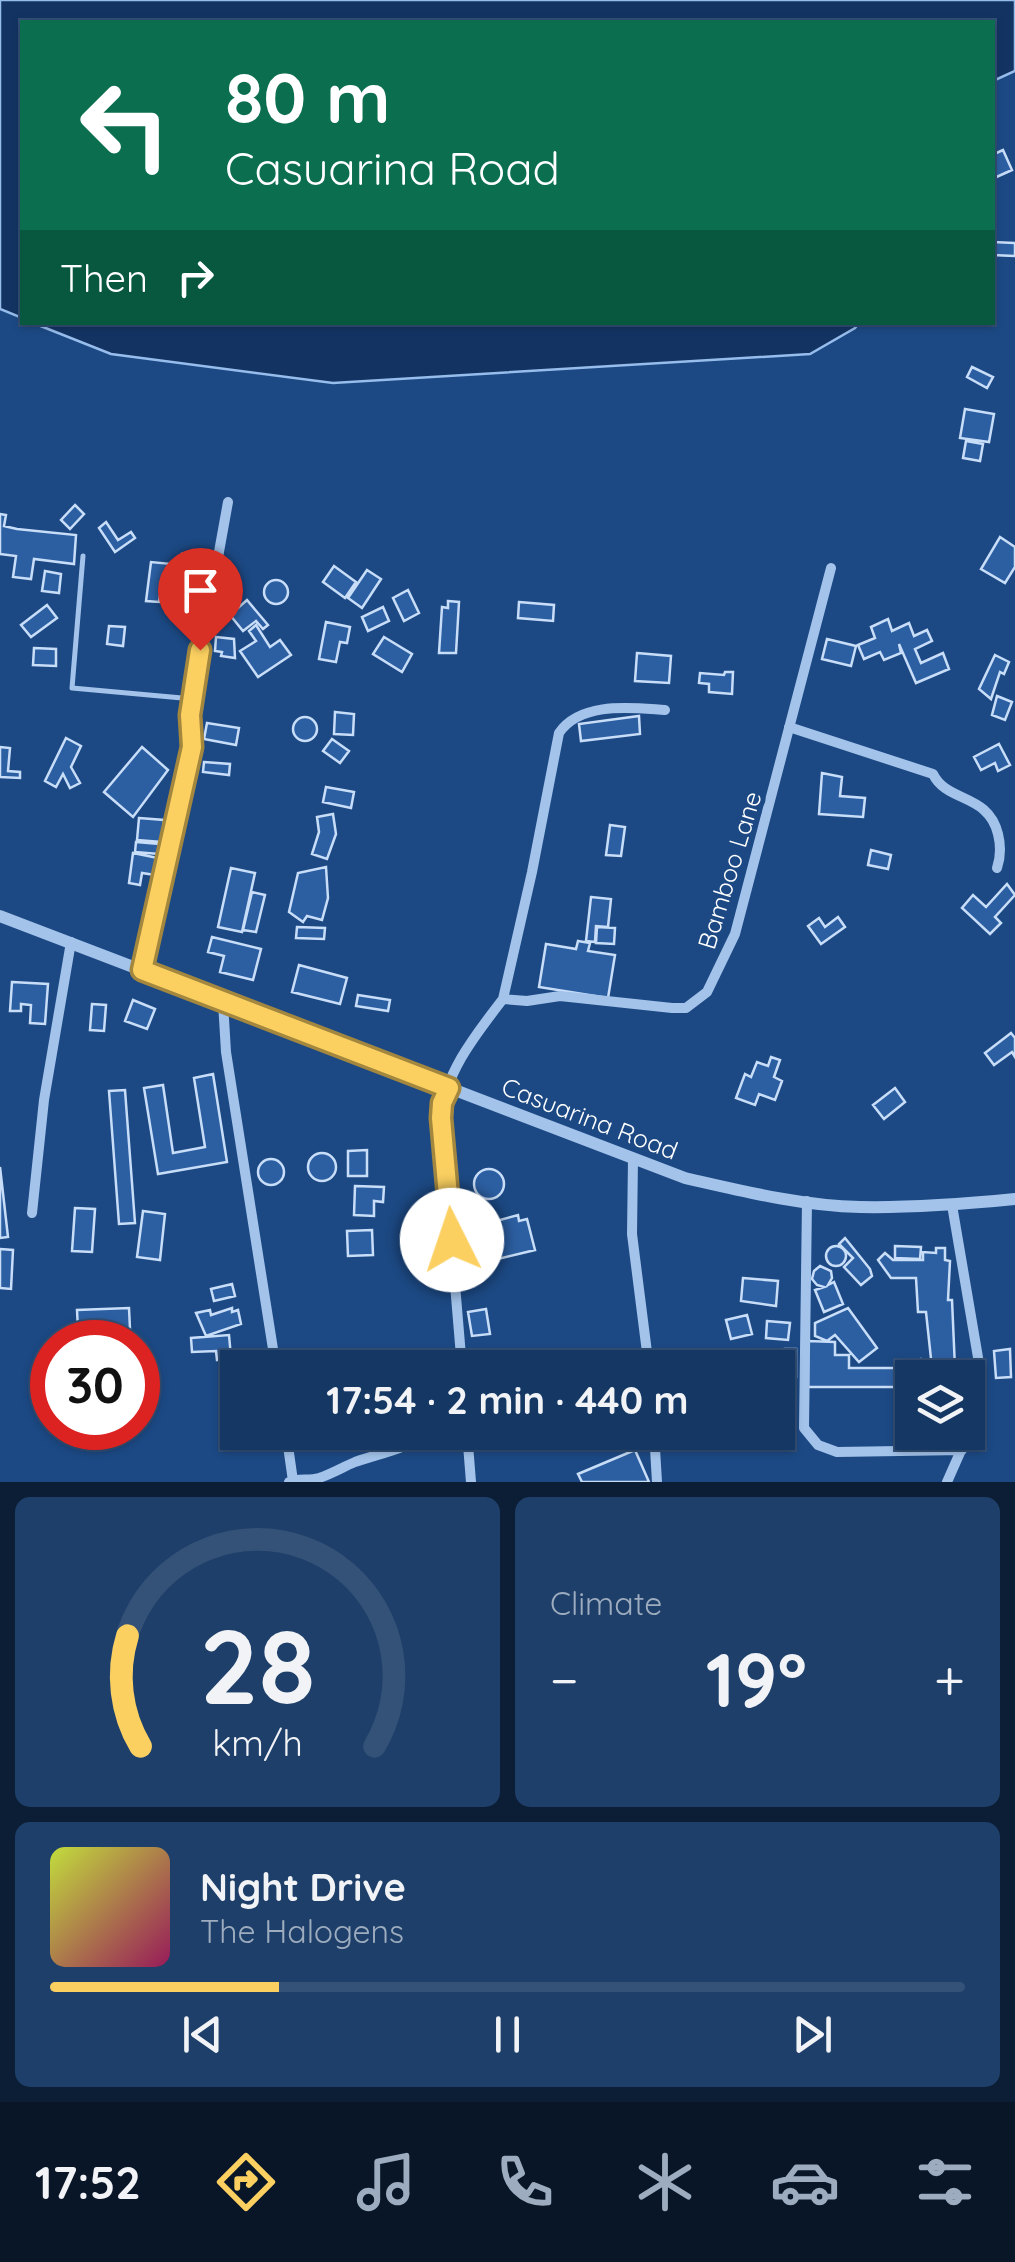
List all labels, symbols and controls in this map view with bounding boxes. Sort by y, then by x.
text: 80 m [225,53,390,141]
icon: left [60,60,190,190]
text: Casuarina Road [225,140,560,196]
icon: right [168,250,223,305]
text: Then [60,254,148,302]
pin [158,548,243,651]
icon: arrive [173,563,228,618]
street label: Bamboo Lane [690,787,768,953]
street label: Casuarina Road [498,1070,682,1166]
position arrow [400,1188,504,1292]
speed limit sign: 30 [30,1320,160,1450]
map controls [895,1360,985,1450]
button: layers [895,1360,985,1450]
text: 17:54 · 2 min · 440 m [326,1376,689,1424]
text: Climate [550,1583,662,1623]
text: 28 [199,1600,316,1730]
text: 19° [706,1632,807,1726]
text: − [550,1645,579,1714]
text: + [934,1645,965,1714]
text: km/h [212,1720,303,1765]
text: Night Drive [200,1863,406,1911]
text: The Halogens [200,1911,404,1951]
icon: previous [175,2007,230,2062]
icon: pause [480,2007,535,2062]
icon: next [785,2007,840,2062]
icon: directions [211,2147,281,2217]
icon: music [351,2147,421,2217]
icon: phone [490,2147,560,2217]
icon: climate [630,2147,700,2217]
icon: car [770,2147,840,2217]
icon: filters [910,2147,980,2217]
text: 17:52 [35,2154,141,2210]

